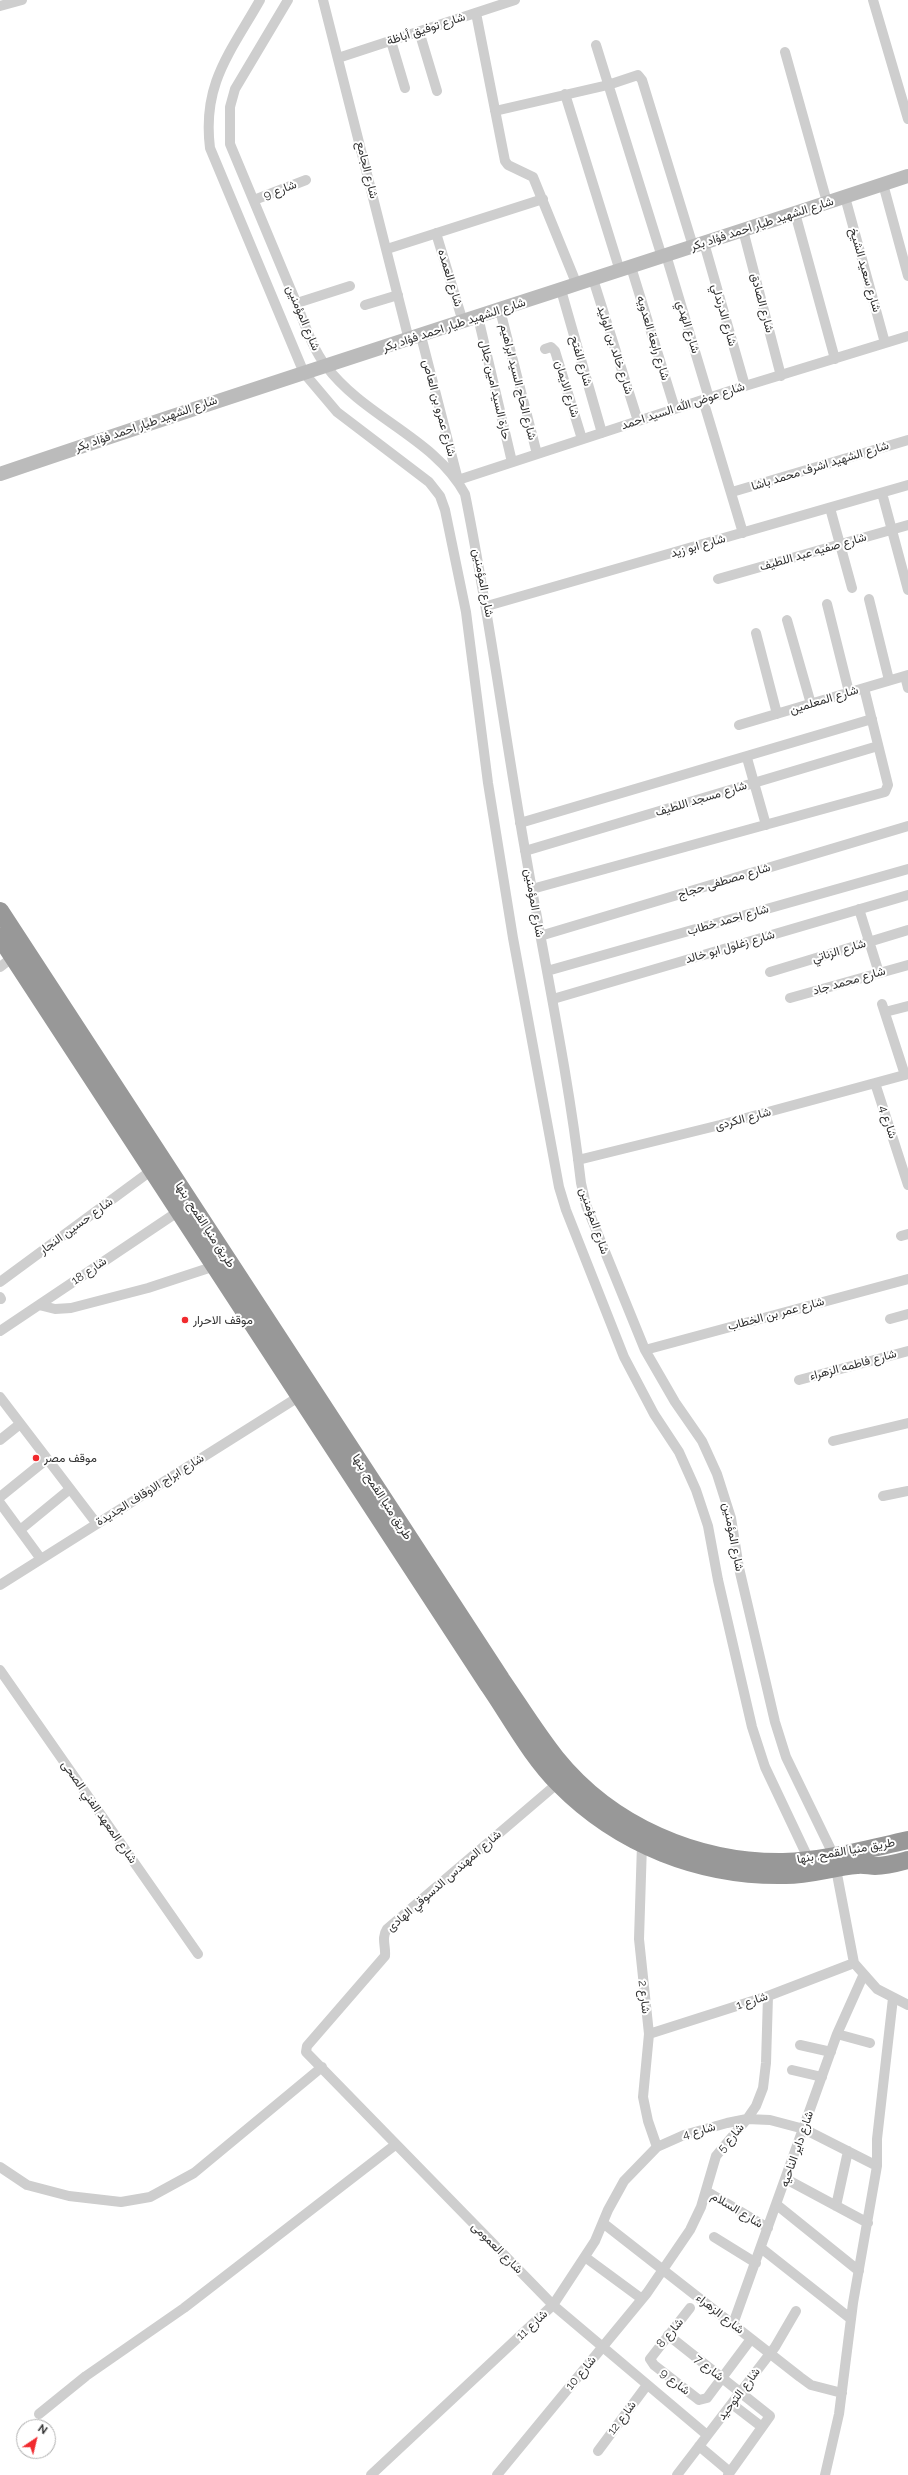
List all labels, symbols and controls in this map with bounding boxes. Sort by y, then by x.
street label: شارع توفيق أباظة [385,10,467,48]
street label: شارع الجامع [353,140,381,200]
street label: شارع 9 [261,177,299,203]
street label: شارع الشهيد طيار احمد فؤاد بكر [689,194,835,254]
street label: شارع سعيد الشيخ [846,226,884,314]
street label: شارع العمده [434,248,466,308]
street label: شارع الصادق [747,272,777,334]
street label: شارع الدرندلي [708,282,740,348]
street label: شارع المؤمنين [283,283,323,353]
street label: شارع رابعة العدويه [633,294,673,382]
street label: شارع الشهيد طيار احمد فؤاد بكر [381,295,527,355]
street label: شارع الهدي [673,299,703,355]
street label: شارع خالد بن الوليد [594,304,636,396]
street label: شارع الحاج السيد ابراهيم [497,322,539,442]
street label: شارع الفتح [567,334,595,388]
street label: حارة السيد امين جلال [477,339,513,441]
street label: شارع عمرو بن العاص [419,358,459,458]
street label: شارع الايمان [552,359,582,419]
street label: شارع عوض الله السيد احمد [619,379,747,433]
street label: شارع الشهيد طيار احمد فؤاد بكر [73,393,219,455]
street label: شارع الشهيد اشرف محمد باشا [750,438,890,494]
street label: شارع صفيه عبد اللطيف [758,530,868,574]
street label: شارع ابو زيد [669,531,727,561]
street label: شارع المؤمنين [469,548,497,618]
street label: شارع المعلمين [788,683,860,717]
street label: شارع مسجد اللطيف [653,778,749,820]
street label: شارع مصطفى حجاج [676,860,772,902]
street label: شارع المؤمنين [521,868,547,938]
street label: شارع احمد خطاب [686,901,770,939]
street label: شارع زغلول ابو خالد [684,927,776,967]
street label: شارع الزناتي [810,936,868,966]
street label: شارع محمد جاد [811,964,887,998]
street label: شارع 4 [876,1104,900,1140]
street label: شارع الكردى [713,1105,773,1133]
street label: طريق منيا القمح, بنها [172,1179,238,1271]
street label: شارع المؤمنين [576,1186,612,1256]
street label: شارع حسين النجار [36,1194,116,1258]
street label: شارع 18 [69,1254,109,1288]
street label: شارع عمر بن الخطاب [726,1294,826,1334]
place label: موقف الاحرار [193,1313,253,1327]
marker: موقف الاحرار [180,1315,190,1325]
street label: شارع فاطمه الزهراء [808,1346,898,1384]
place label: موقف مصر [44,1451,97,1465]
street label: شارع ابراج الاوقاف الجديدة [93,1451,207,1529]
street label: طريق منيا القمح, بنها [349,1451,415,1543]
marker: موقف مصر [31,1453,41,1463]
street label: شارع المؤمنين [719,1502,747,1572]
street label: شارع المعهد الفني الصحى [58,1758,140,1866]
street label: شارع المهندس الدسوقي الهادى [384,1827,504,1935]
street label: طريق منيا القمح, بنها [796,1835,896,1867]
street label: شارع 2 [635,1980,653,2014]
street label: شارع 1 [734,1989,770,2013]
street label: شارع داير الناحيه [777,2109,817,2189]
street label: شارع 4 [681,2119,717,2143]
street label: شارع 5 [715,2120,747,2156]
street label: شارع السلام [708,2189,766,2231]
street label: شارع العمومى [468,2219,526,2277]
street label: شارع الزهراء [693,2291,747,2337]
street label: شارع 11 [513,2307,551,2343]
street label: شارع 8 [653,2315,687,2351]
street label: شارع 7 [691,2352,727,2384]
street label: شارع 10 [563,2353,599,2393]
street label: شارع التوحيد [715,2365,763,2423]
street label: شارع 9 [657,2366,693,2398]
street label: شارع 12 [605,2398,639,2438]
north arrow [16,2419,56,2459]
text: N [35,2422,50,2437]

